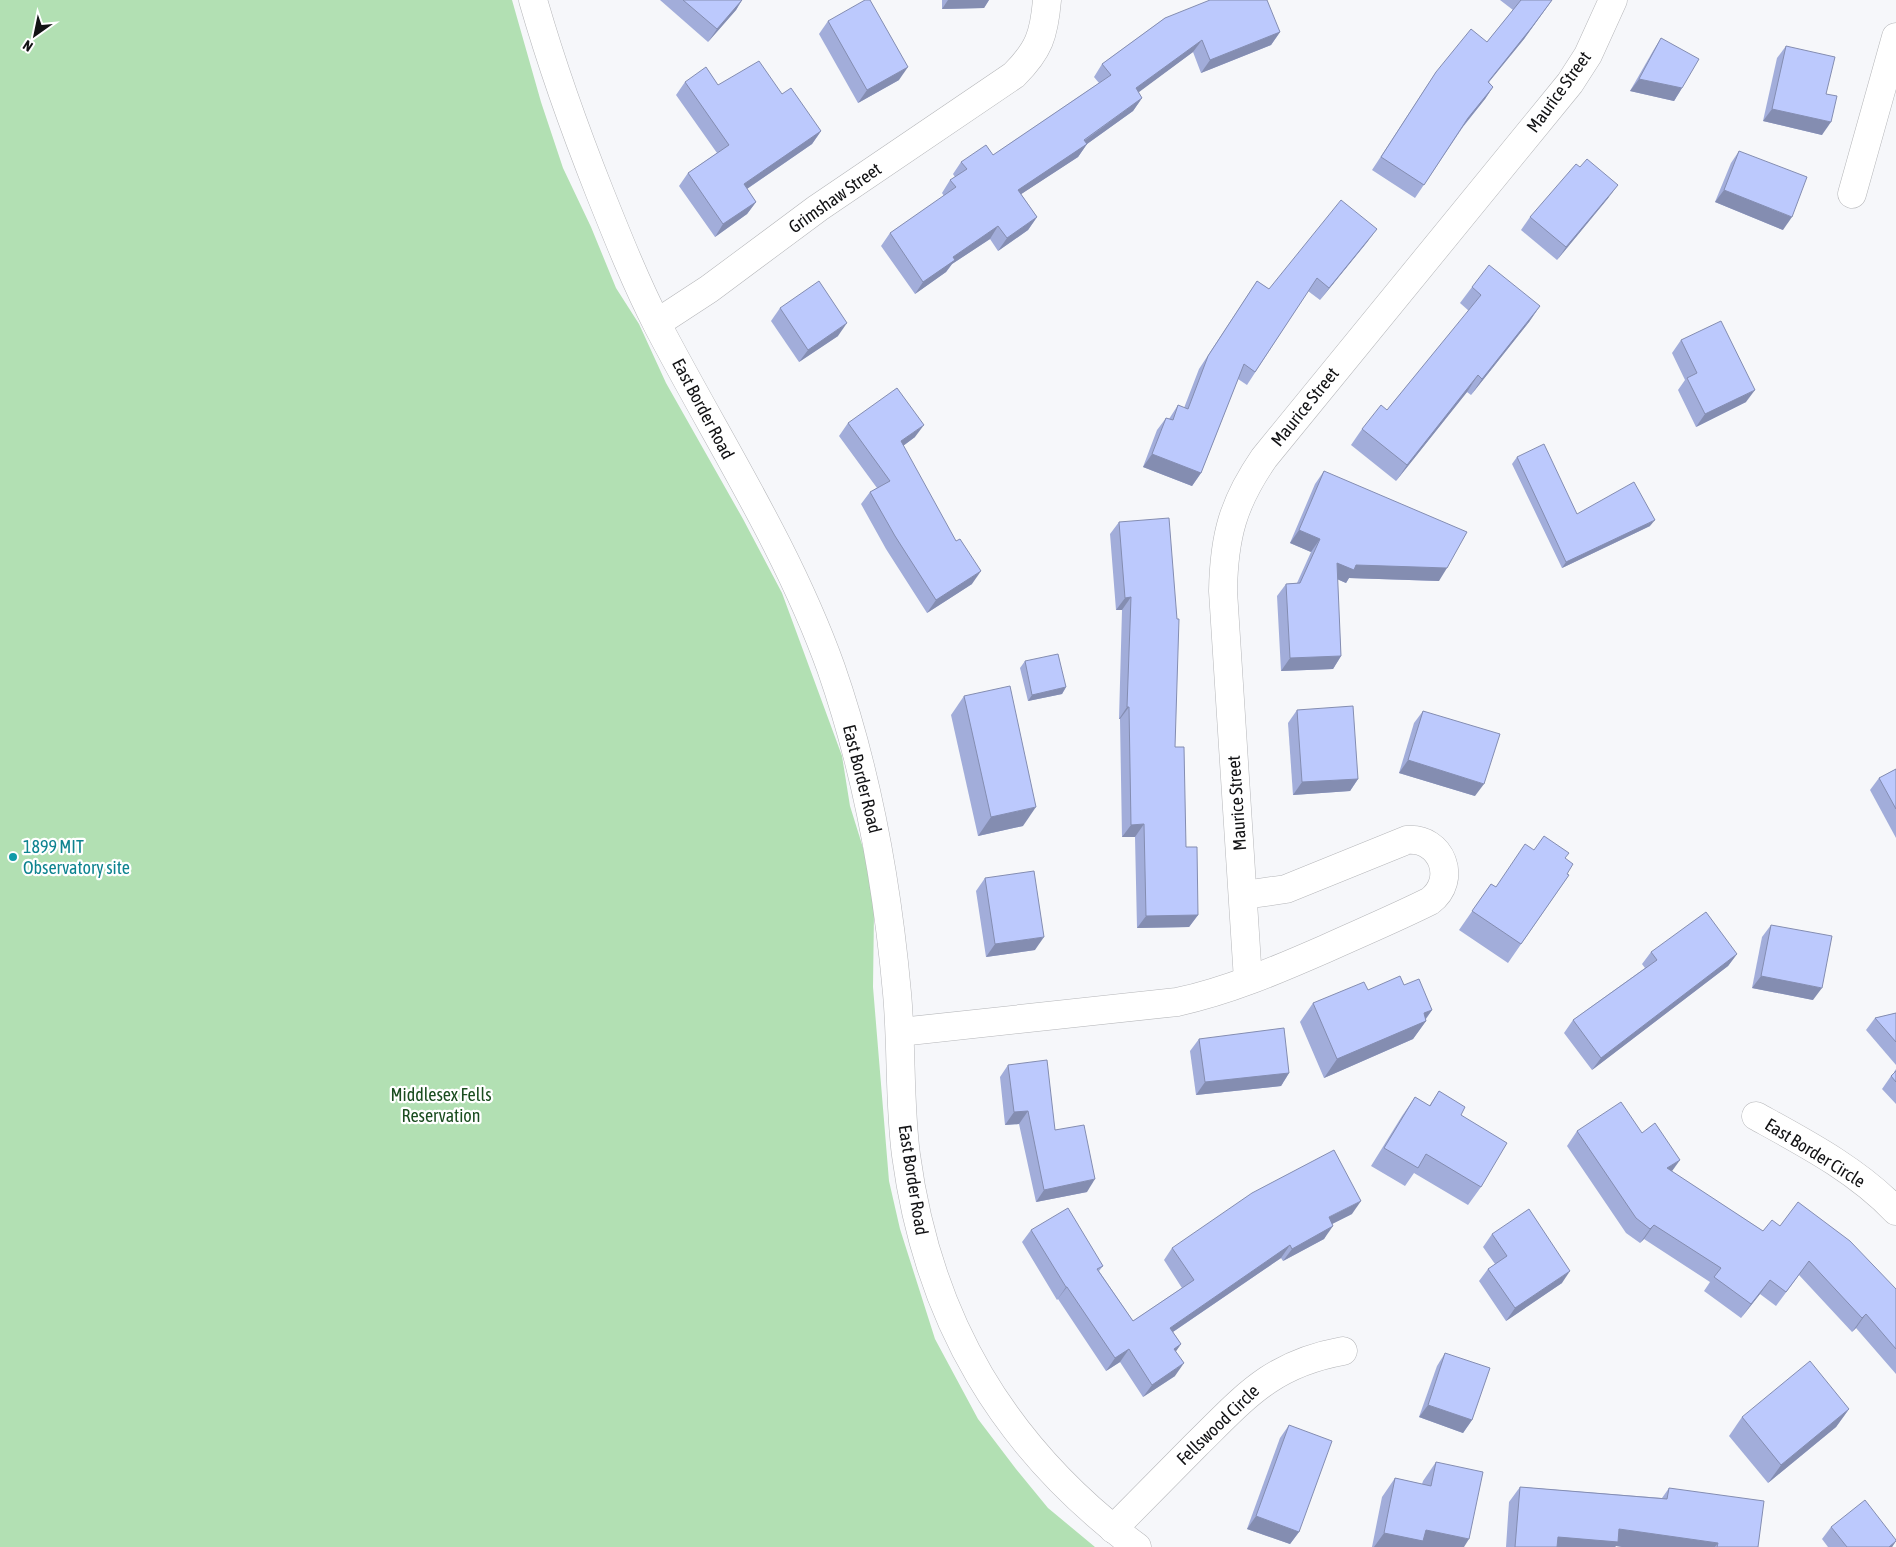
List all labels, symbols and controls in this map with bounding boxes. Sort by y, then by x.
north arrow [10,10,60,60]
text: N [20,37,36,55]
street label: Maurice Street [1522,47,1595,136]
street label: Grimshaw Street [784,158,885,237]
street label: East Border Road [668,355,739,463]
street label: Maurice Street [1266,363,1343,450]
street label: East Border Road [839,722,886,835]
street label: Maurice Street [1223,755,1250,851]
place label: 1899 MIT Observatory site [23,836,130,878]
marker: 1899 MIT Observatory site [7,851,19,863]
park label: Middlesex Fells Reservation [390,1084,492,1126]
street label: East Border Circle [1761,1114,1869,1192]
street label: East Border Road [894,1123,933,1236]
street label: Fellswood Circle [1172,1380,1263,1469]

